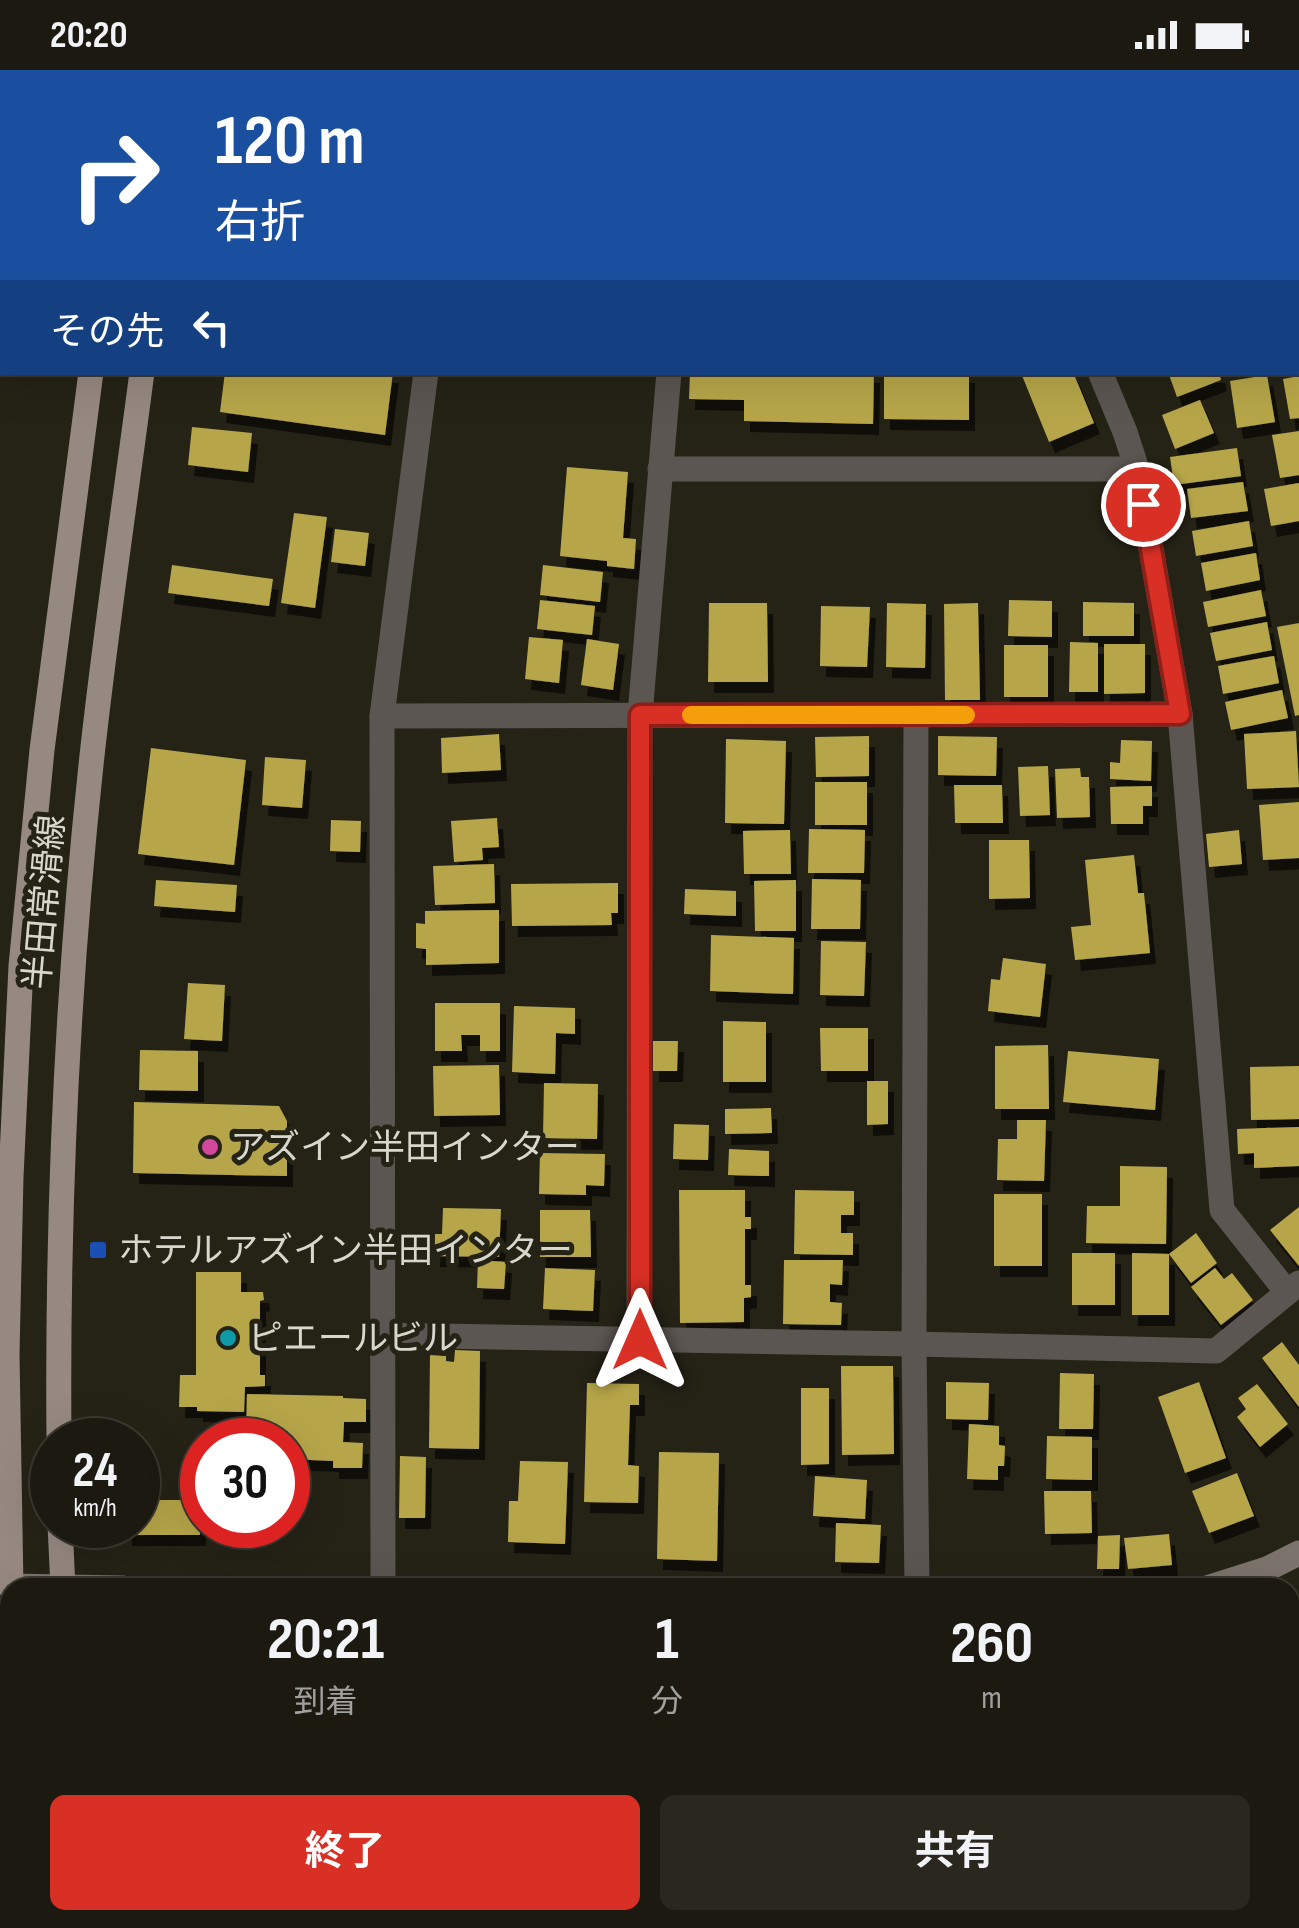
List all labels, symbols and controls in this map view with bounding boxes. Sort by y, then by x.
text: 20:20 [50,13,127,58]
text: 120 m [215,100,365,184]
icon: right [50,110,180,240]
text: 右折 [215,196,305,251]
icon: left [184,300,239,355]
text: その先 [50,310,164,355]
pin [1101,462,1186,547]
icon: arrive [1116,477,1171,532]
street label: 半田常滑線 [16,813,75,991]
place label: アズイン半田インター [230,1127,580,1170]
marker: アズイン半田インター [199,1136,221,1158]
place label: ホテルアズイン半田インター [118,1230,573,1273]
marker: ホテルアズイン半田インター [87,1239,109,1261]
position arrow [588,1288,692,1392]
place label: ピエールビル [248,1318,458,1361]
marker: ピエールビル [217,1327,239,1349]
speed limit sign: 30 [180,1418,310,1548]
text: 24 [73,1441,117,1501]
text: km/h [73,1493,117,1524]
text: 20:21 [267,1604,384,1676]
text: 1 [655,1604,679,1676]
text: 260 [950,1608,1033,1680]
text: m [981,1679,1002,1718]
text: 到着 [294,1683,358,1722]
text: 分 [651,1683,683,1722]
button: 終了 [50,1795,640,1910]
button: 共有 [660,1795,1250,1910]

